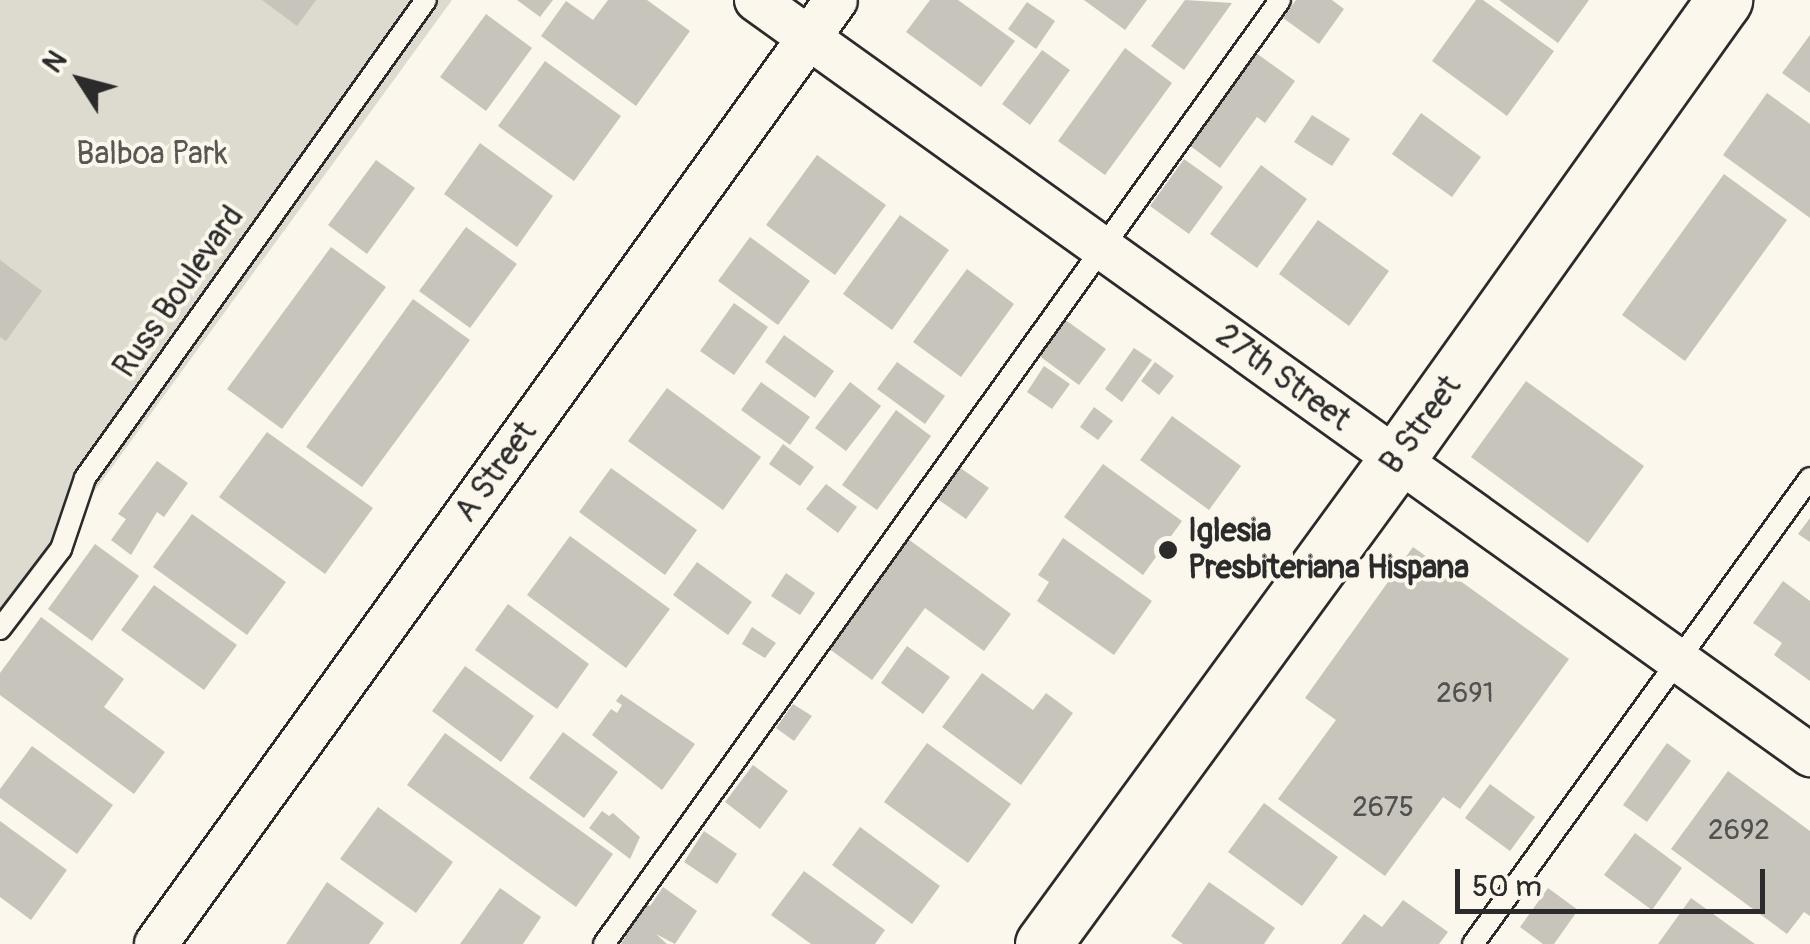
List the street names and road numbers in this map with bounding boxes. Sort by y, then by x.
street label: Russ Boulevard [106,199,252,385]
street label: 27th Street [1208,316,1358,440]
street label: B Street [1373,368,1469,482]
street label: A Street [447,414,545,530]

